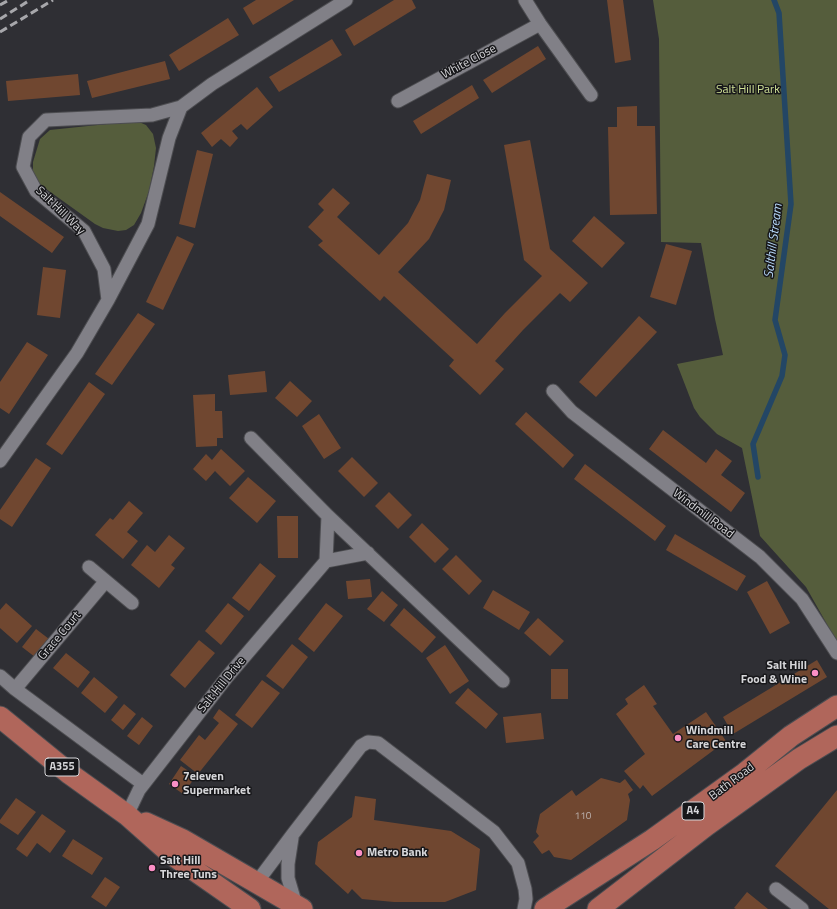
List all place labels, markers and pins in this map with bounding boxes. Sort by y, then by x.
place label: Salt Hill Food & Wine [741,659,807,687]
marker: Salt Hill Food & Wine [810,668,820,678]
place label: Windmill Care Centre [686,724,746,752]
marker: Windmill Care Centre [673,733,683,743]
place label: 7eleven Supermarket [183,770,250,798]
marker: 7eleven Supermarket [170,779,180,789]
place label: Metro Bank [367,846,427,860]
marker: Metro Bank [354,848,364,858]
place label: Salt Hill Three Tuns [160,854,217,882]
marker: Salt Hill Three Tuns [147,863,157,873]

